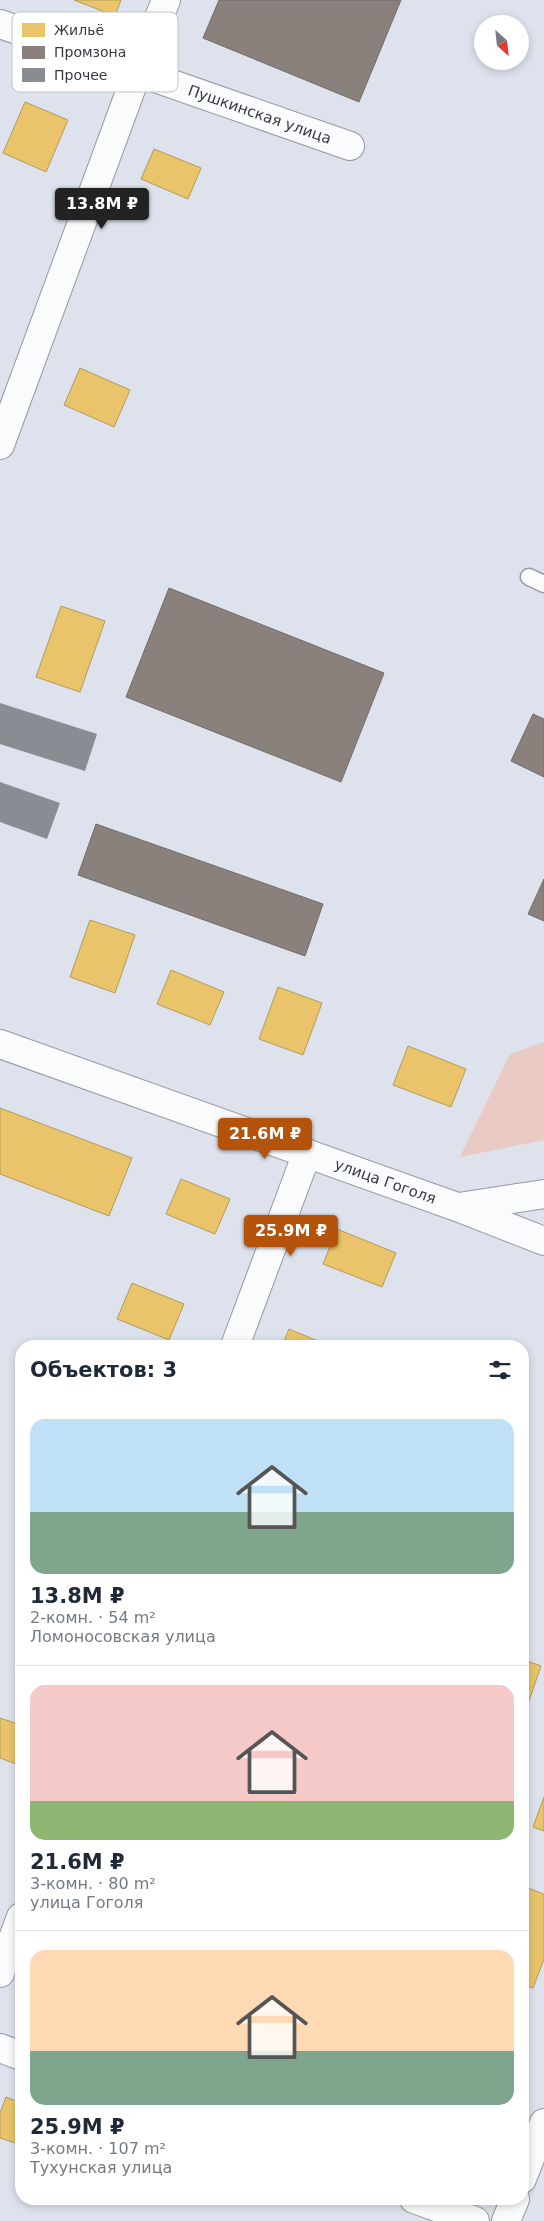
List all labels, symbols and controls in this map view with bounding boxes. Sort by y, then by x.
legend [12,12,178,92]
north arrow [474,15,529,70]
map controls [474,15,529,70]
text: Жильё [54,22,104,38]
text: Промзона [54,44,126,60]
text: Прочее [54,67,107,83]
street label: Пушкинская улица [186,81,334,148]
pin: 13.8M ₽ [56,188,148,230]
text: 13.8M ₽ [66,194,138,213]
pin: 21.6M ₽ [219,1118,311,1160]
text: 21.6M ₽ [229,1124,301,1143]
street label: улица Гоголя [332,1155,438,1208]
pin: 25.9M ₽ [245,1214,337,1257]
text: 25.9M ₽ [255,1221,327,1240]
icon: filters [486,1356,514,1384]
text: Объектов: 3 [30,1358,177,1382]
icon: home [227,1452,317,1542]
text: 13.8M ₽ [30,1584,125,1608]
text: 2-комн. · 54 m² [30,1608,156,1627]
text: Ломоносовская улица [30,1627,216,1646]
icon: home [227,1717,317,1807]
text: 21.6M ₽ [30,1850,125,1874]
text: 3-комн. · 80 m² [30,1874,156,1893]
text: улица Гоголя [30,1893,143,1912]
icon: home [227,1982,317,2072]
text: 25.9M ₽ [30,2115,125,2139]
text: 3-комн. · 107 m² [30,2139,166,2158]
text: Тухунская улица [30,2158,172,2177]

